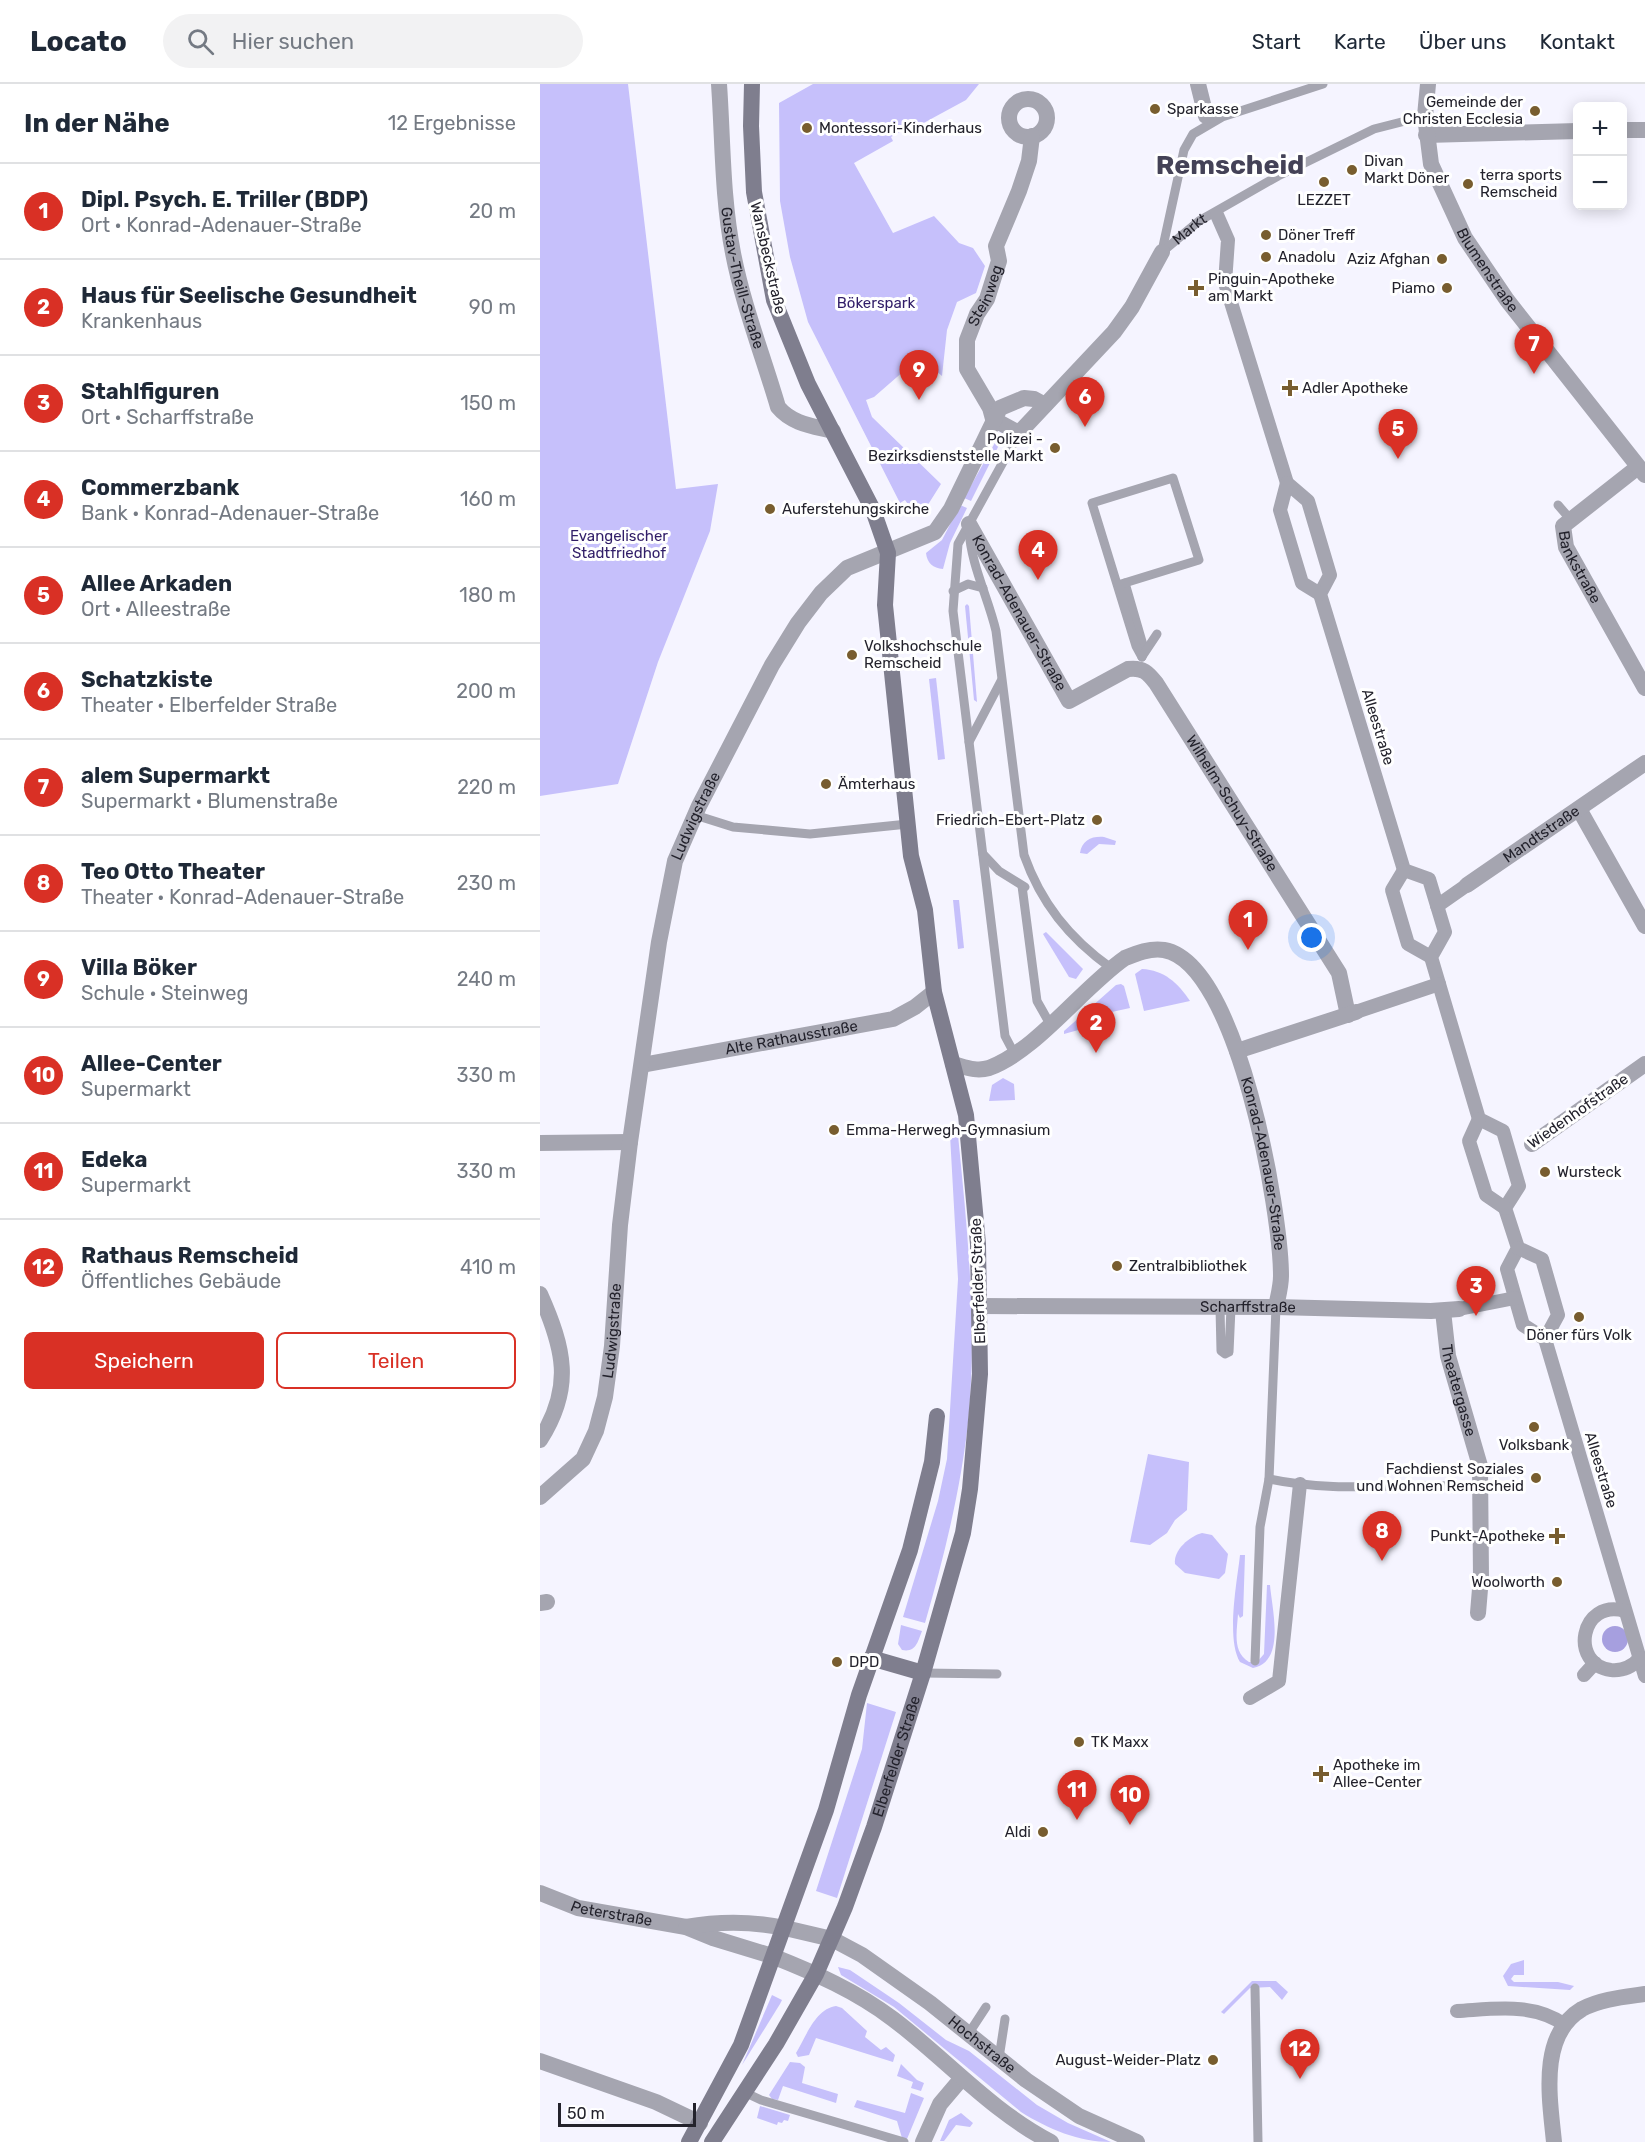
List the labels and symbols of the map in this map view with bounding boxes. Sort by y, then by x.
place label: Gemeinde der Christen Ecclesia [1403,93,1523,128]
place label: Sparkasse [1167,100,1239,118]
marker: Sparkasse [1148,102,1162,116]
marker: Gemeinde der Christen Ecclesia [1528,104,1542,118]
place label: Montessori-Kinderhaus [819,119,982,137]
marker: Montessori-Kinderhaus [800,121,814,135]
district label: Remscheid [1156,149,1304,181]
place label: Divan Markt Döner [1364,152,1450,187]
marker: Divan Markt Döner [1345,163,1359,177]
place label: terra sports Remscheid [1480,166,1562,201]
marker: LEZZET [1317,175,1331,189]
marker: terra sports Remscheid [1461,177,1475,191]
place label: LEZZET [1297,191,1351,209]
street label: Wansbeckstraße [746,200,790,316]
street label: Gustav-Theill-Straße [717,206,768,351]
street label: Markt [1169,209,1210,248]
street label: Blumenstraße [1453,225,1522,316]
place label: Döner Treff [1278,226,1355,244]
marker: Döner Treff [1259,228,1273,242]
place label: Anadolu [1278,248,1336,266]
marker: Anadolu [1259,250,1273,264]
place label: Aziz Afghan [1347,250,1430,268]
marker: Aziz Afghan [1435,252,1449,266]
street label: Steinweg [964,263,1006,329]
place label: Pinguin-Apotheke am Markt [1208,270,1335,305]
place label: Piamo [1392,279,1435,297]
marker: Pinguin-Apotheke am Markt [1189,281,1203,295]
marker: Piamo [1440,281,1454,295]
park label: Bökerspark [837,294,915,312]
pin: 7 [1514,324,1554,374]
pin: 9 [900,350,938,400]
pin: 6 [1066,378,1104,427]
place label: Adler Apotheke [1302,379,1408,397]
marker: Adler Apotheke [1283,381,1297,395]
pin: 5 [1378,410,1418,459]
place label: Polizei - Bezirksdienststelle Markt [868,430,1043,465]
marker: Polizei - Bezirksdienststelle Markt [1048,441,1062,455]
place label: Auferstehungskirche [782,500,929,518]
marker: Auferstehungskirche [763,502,777,516]
park label: Evangelischer Stadtfriedhof [570,527,668,562]
street label: Bankstraße [1555,529,1605,607]
pin: 4 [1018,530,1058,580]
street label: Konrad-Adenauer-Straße [968,532,1070,694]
place label: Volkshochschule Remscheid [864,637,982,672]
marker: Volkshochschule Remscheid [845,648,859,662]
street label: Alleestraße [1358,687,1398,767]
street label: Wilhelm-Schuy-Straße [1182,732,1282,875]
street label: Ludwigstraße [667,769,724,863]
place label: Ämterhaus [838,775,916,793]
marker: Ämterhaus [819,777,833,791]
street label: Mandtstraße [1500,802,1583,867]
place label: Friedrich-Ebert-Platz [936,811,1085,829]
marker: Friedrich-Ebert-Platz [1090,813,1104,827]
pin: 1 [1228,900,1268,950]
your location [1297,923,1326,952]
pin: 2 [1076,1004,1116,1053]
street label: Alte Rathausstraße [724,1017,859,1059]
street label: Wiedenhofstraße [1524,1070,1632,1152]
street label: Konrad-Adenauer-Straße [1237,1075,1289,1251]
place label: Emma-Herwegh-Gymnasium [846,1121,1050,1139]
marker: Emma-Herwegh-Gymnasium [827,1123,841,1137]
place label: Wursteck [1557,1163,1622,1181]
marker: Wursteck [1538,1165,1552,1179]
street label: Elberfelder Straße [967,1218,989,1344]
place label: Zentralbibliothek [1129,1257,1247,1275]
marker: Zentralbibliothek [1110,1259,1124,1273]
pin: 3 [1456,1266,1496,1316]
street label: Ludwigstraße [599,1283,625,1380]
street label: Scharffstraße [1200,1298,1296,1317]
marker: Döner fürs Volk [1572,1310,1586,1324]
place label: Döner fürs Volk [1526,1326,1632,1344]
street label: Theatergasse [1438,1343,1480,1438]
marker: Volksbank [1527,1420,1541,1434]
street label: Alleestraße [1581,1430,1621,1510]
place label: Volksbank [1499,1436,1570,1454]
place label: Fachdienst Soziales und Wohnen Remscheid [1356,1460,1524,1495]
marker: Fachdienst Soziales und Wohnen Remscheid [1529,1471,1543,1485]
pin: 8 [1362,1512,1402,1561]
place label: Punkt-Apotheke [1430,1527,1545,1545]
marker: Punkt-Apotheke [1550,1529,1564,1543]
place label: Woolworth [1471,1573,1545,1591]
marker: Woolworth [1550,1575,1564,1589]
place label: DPD [849,1653,879,1671]
marker: DPD [830,1655,844,1669]
street label: Elberfelder Straße [869,1693,924,1819]
place label: TK Maxx [1091,1733,1149,1751]
marker: TK Maxx [1072,1735,1086,1749]
place label: Apotheke im Allee-Center [1333,1756,1422,1791]
marker: Apotheke im Allee-Center [1314,1767,1328,1781]
pin: 11 [1058,1770,1096,1820]
pin: 10 [1110,1776,1150,1825]
place label: Aldi [1005,1823,1031,1841]
marker: Aldi [1036,1825,1050,1839]
street label: Peterstraße [568,1897,654,1930]
street label: Hochstraße [944,2012,1019,2077]
pin: 12 [1280,2030,1320,2079]
place label: August-Weider-Platz [1055,2051,1201,2069]
marker: August-Weider-Platz [1206,2053,1220,2067]
scale bar [558,2100,696,2128]

